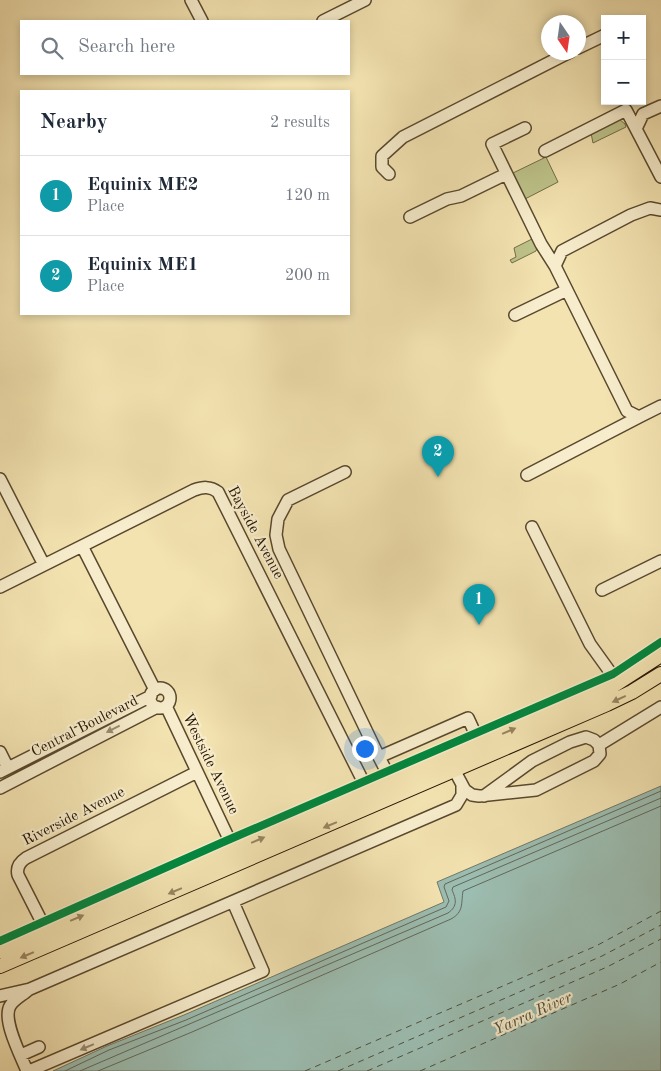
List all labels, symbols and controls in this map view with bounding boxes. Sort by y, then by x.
north arrow [541,15,586,60]
map controls [601,15,646,105]
button: + [601,15,646,60]
search box [20,20,350,75]
icon: search [38,34,66,62]
text: Search here [78,38,175,57]
button: − [601,60,646,105]
text: Nearby [40,112,108,133]
text: 2 results [270,115,330,131]
text: Equinix ME2 [87,176,199,195]
text: 1 [51,188,61,204]
text: 120 m [285,188,330,204]
text: Place [87,199,124,215]
text: Equinix ME1 [87,256,199,275]
text: 2 [51,268,61,284]
text: 200 m [285,268,330,284]
text: Place [87,279,124,295]
pin: 2 [422,436,454,477]
street label: Bayside Avenue [224,484,286,582]
pin: 1 [463,584,495,625]
street label: Central Boulevard [29,694,141,760]
one-way arrow [612,695,626,703]
street label: Westside Avenue [179,711,241,817]
one-way arrow [106,725,121,733]
one-way arrow [502,727,516,735]
your location [352,736,378,762]
street label: Riverside Avenue [21,785,127,849]
one-way arrow [323,821,337,829]
one-way arrow [251,835,265,843]
one-way arrow [168,888,182,896]
one-way arrow [70,913,84,921]
one-way arrow [20,952,34,960]
water label: Yarra River [491,989,576,1038]
one-way arrow [80,1043,94,1051]

